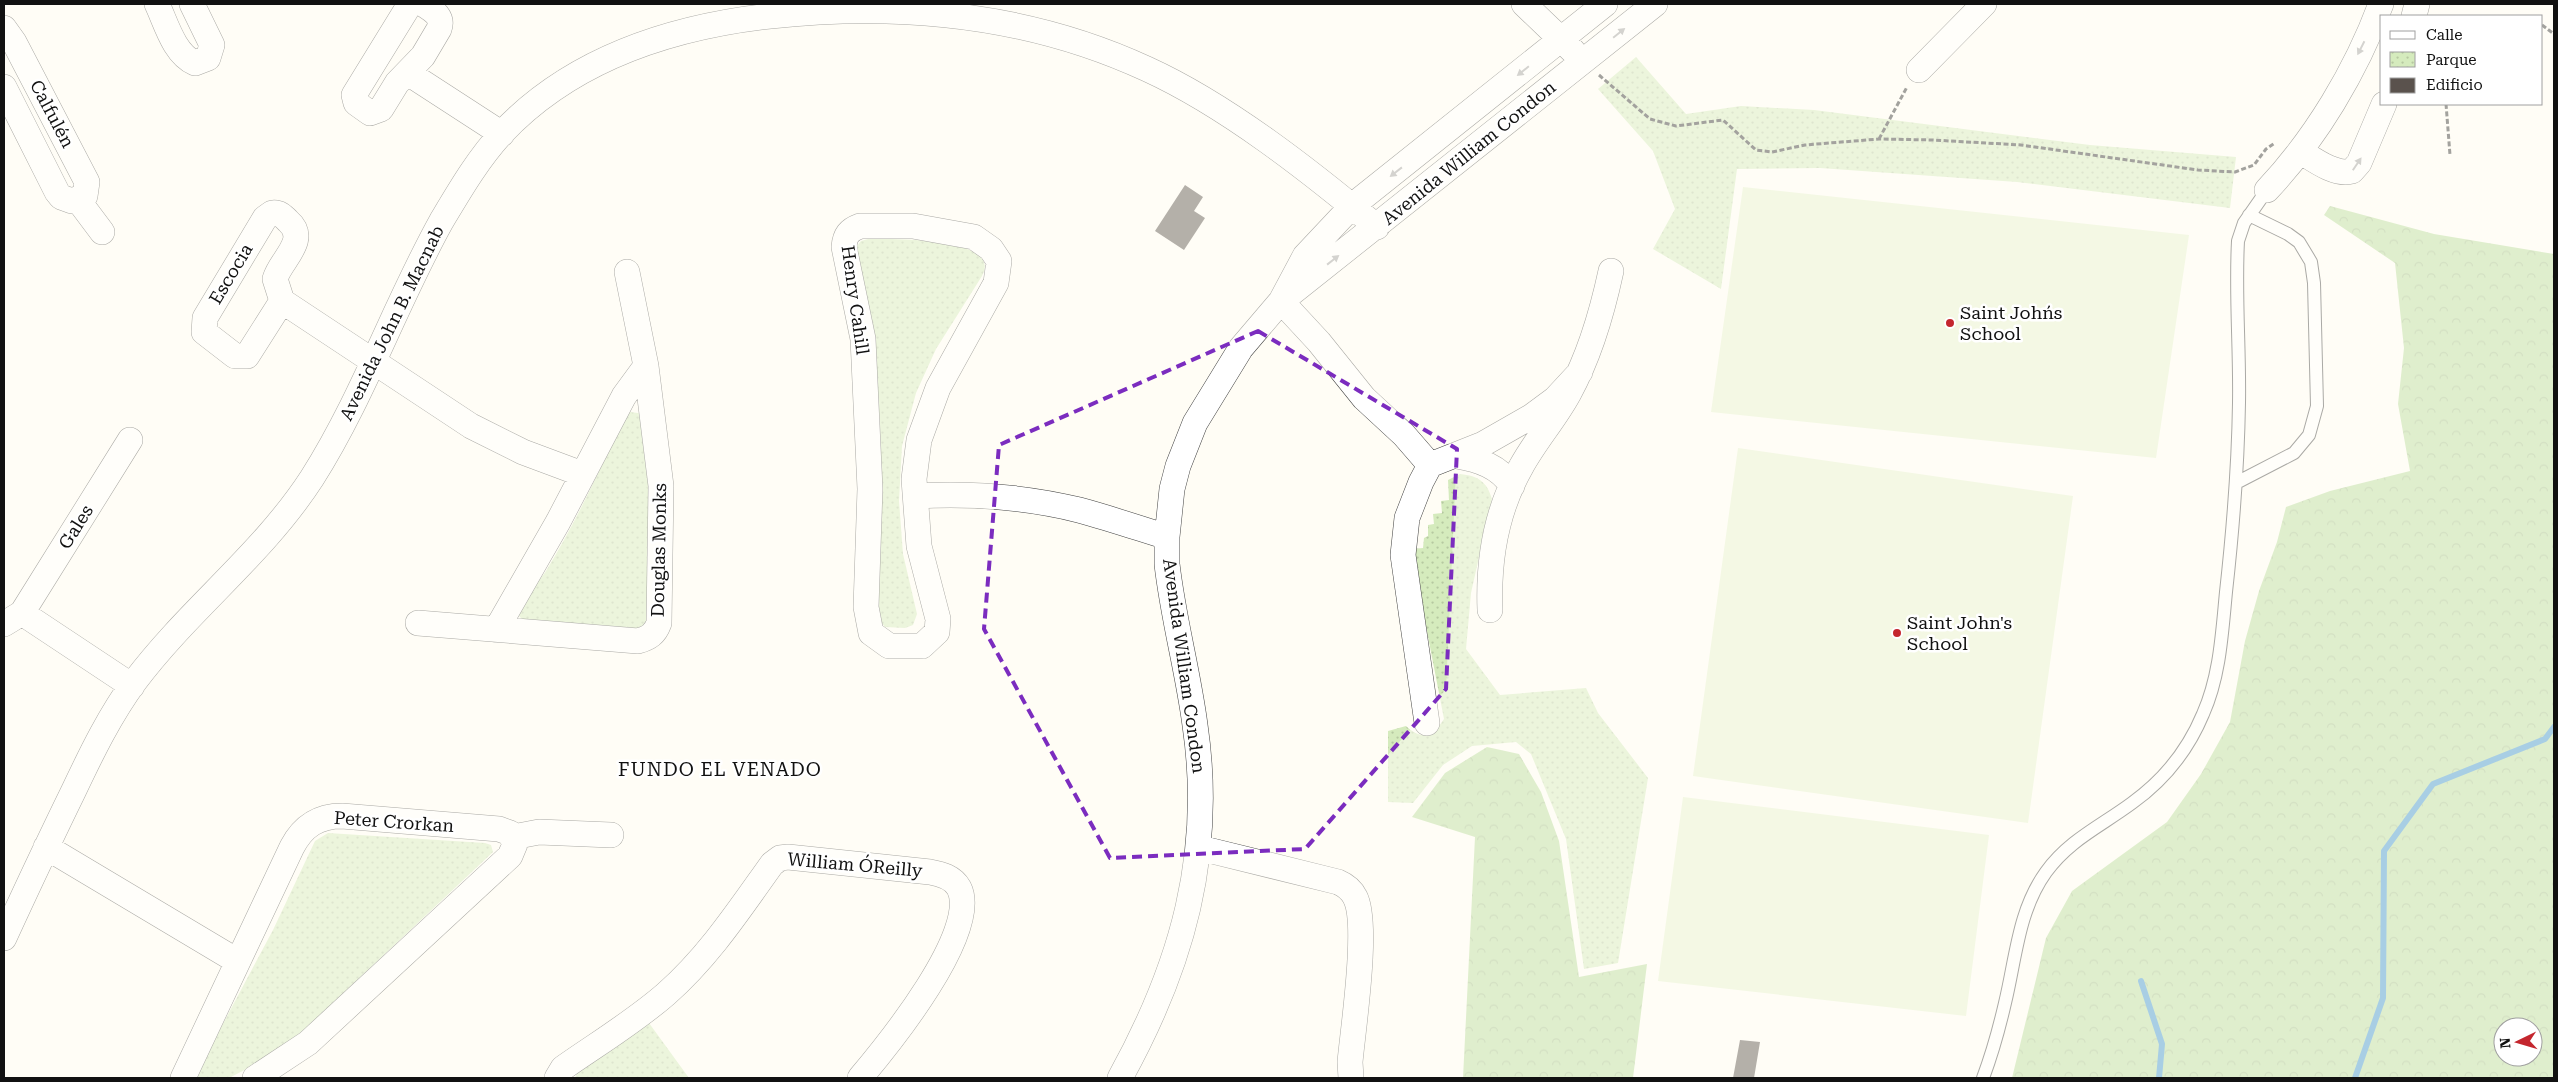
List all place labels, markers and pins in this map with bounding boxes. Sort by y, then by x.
place label: Saint John´s School [1960,302,2062,344]
marker: Saint John´s School [1944,317,1956,329]
place label: Saint John's School [1907,612,2012,654]
marker: Saint John's School [1891,627,1903,639]

